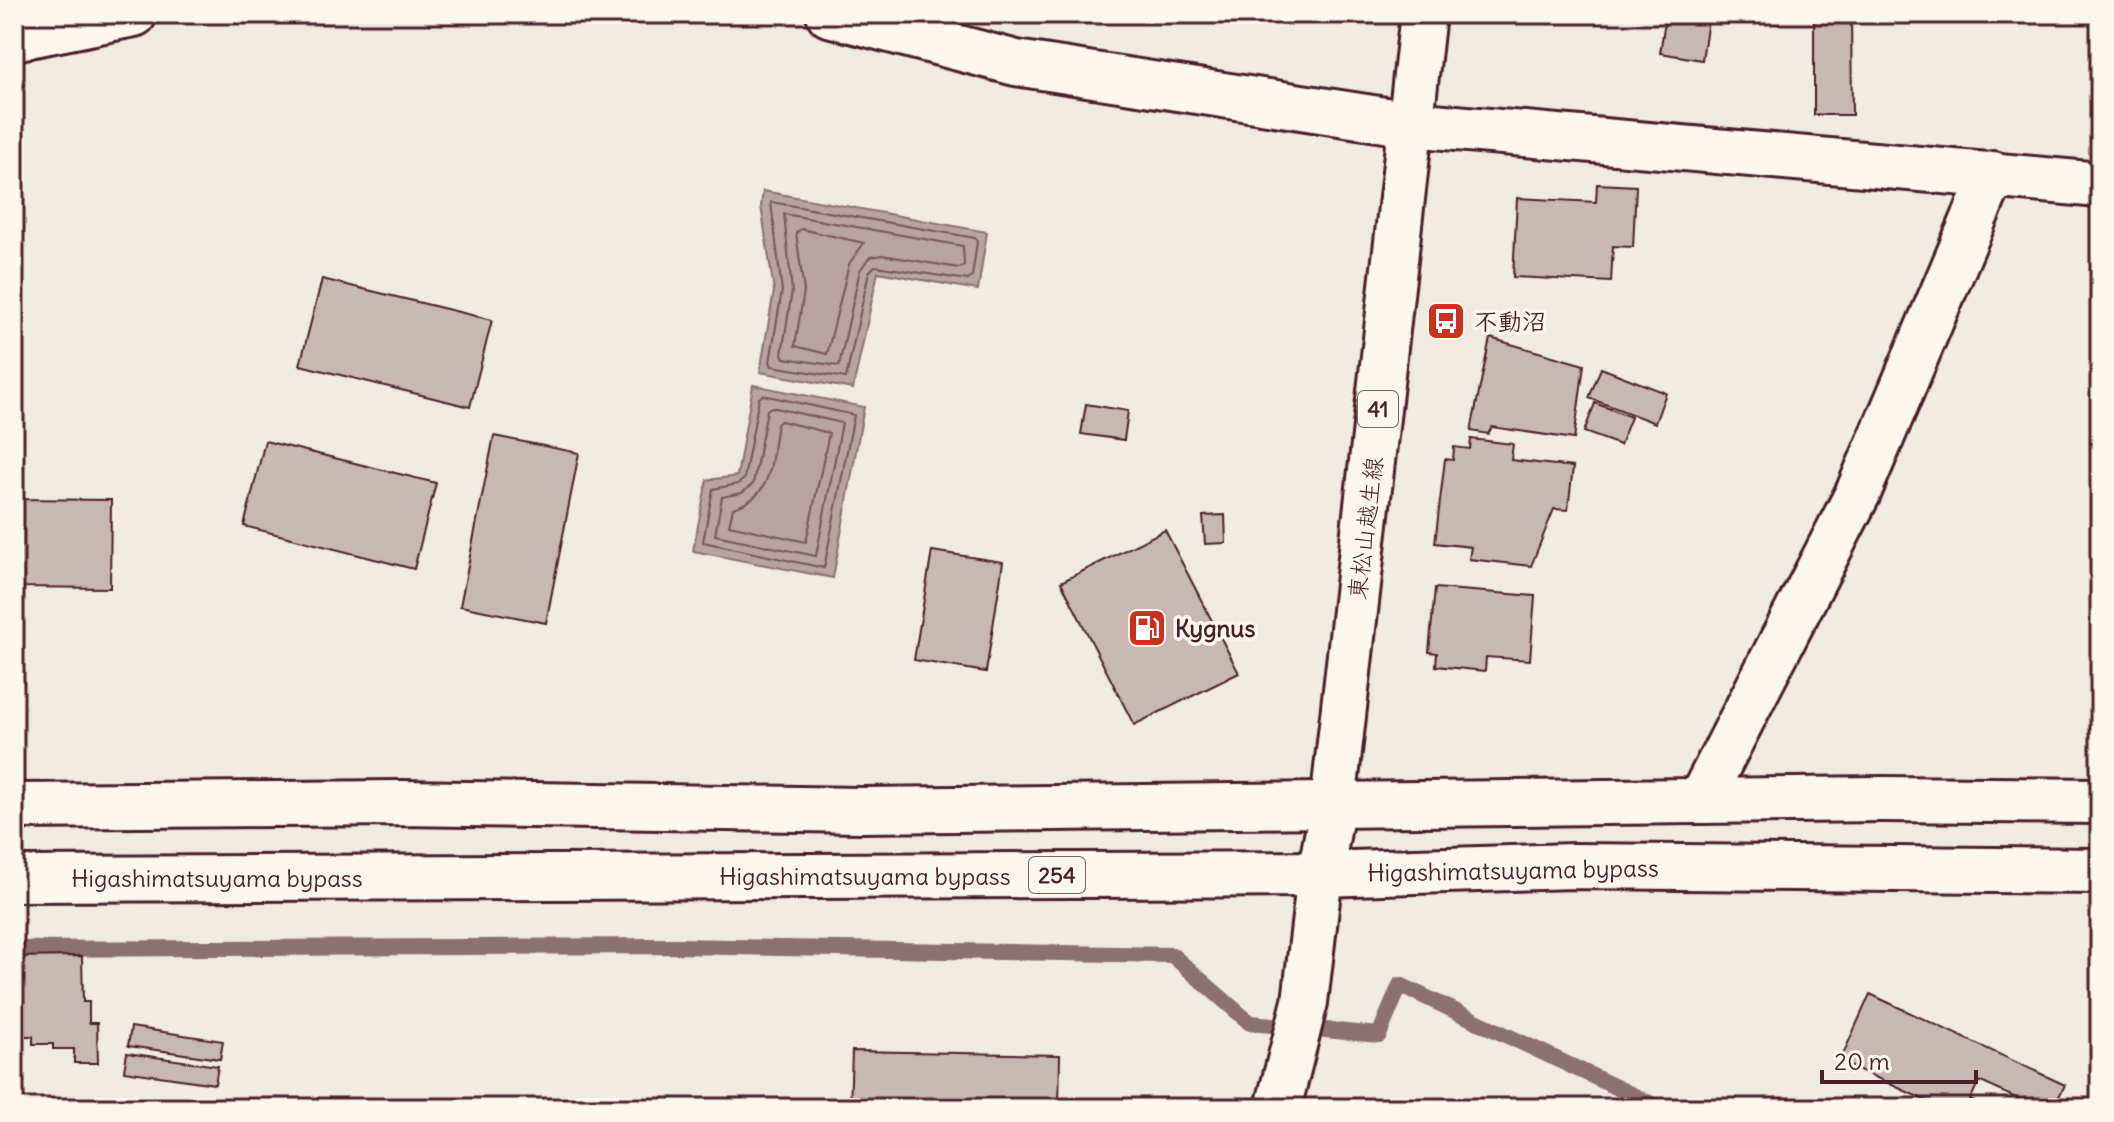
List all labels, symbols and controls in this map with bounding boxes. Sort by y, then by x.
bus stop icon: 不動沼 [1425,300,1467,342]
place label: 不動沼 [1474,306,1546,336]
road number: 41 [1358,391,1398,427]
street label: 東松山越生線 [1341,455,1389,601]
fuel station icon: Kygnus [1126,607,1168,649]
place label: Kygnus [1175,613,1255,643]
street label: Higashimatsuyama bypass [1367,852,1659,888]
road number: 254 [1029,857,1085,893]
street label: Higashimatsuyama bypass [719,861,1011,891]
street label: Higashimatsuyama bypass [71,863,363,893]
scale bar [1822,1034,1976,1084]
text: 20 m [1834,1046,1890,1076]

